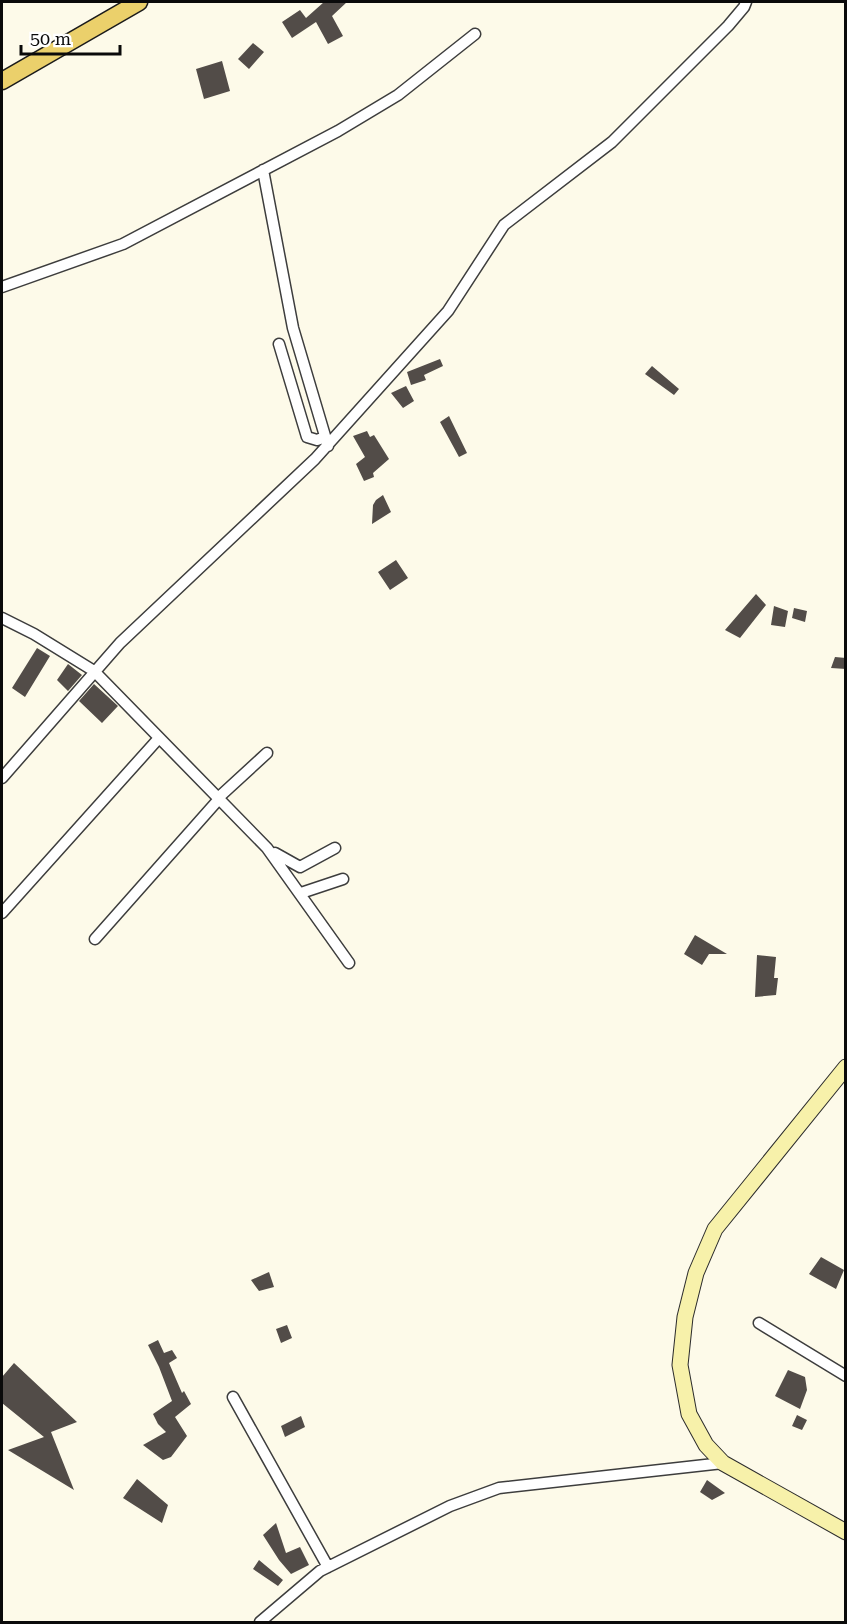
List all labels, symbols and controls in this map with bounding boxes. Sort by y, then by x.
scale bar [21,18,120,56]
text: 50 m [30,28,71,49]

